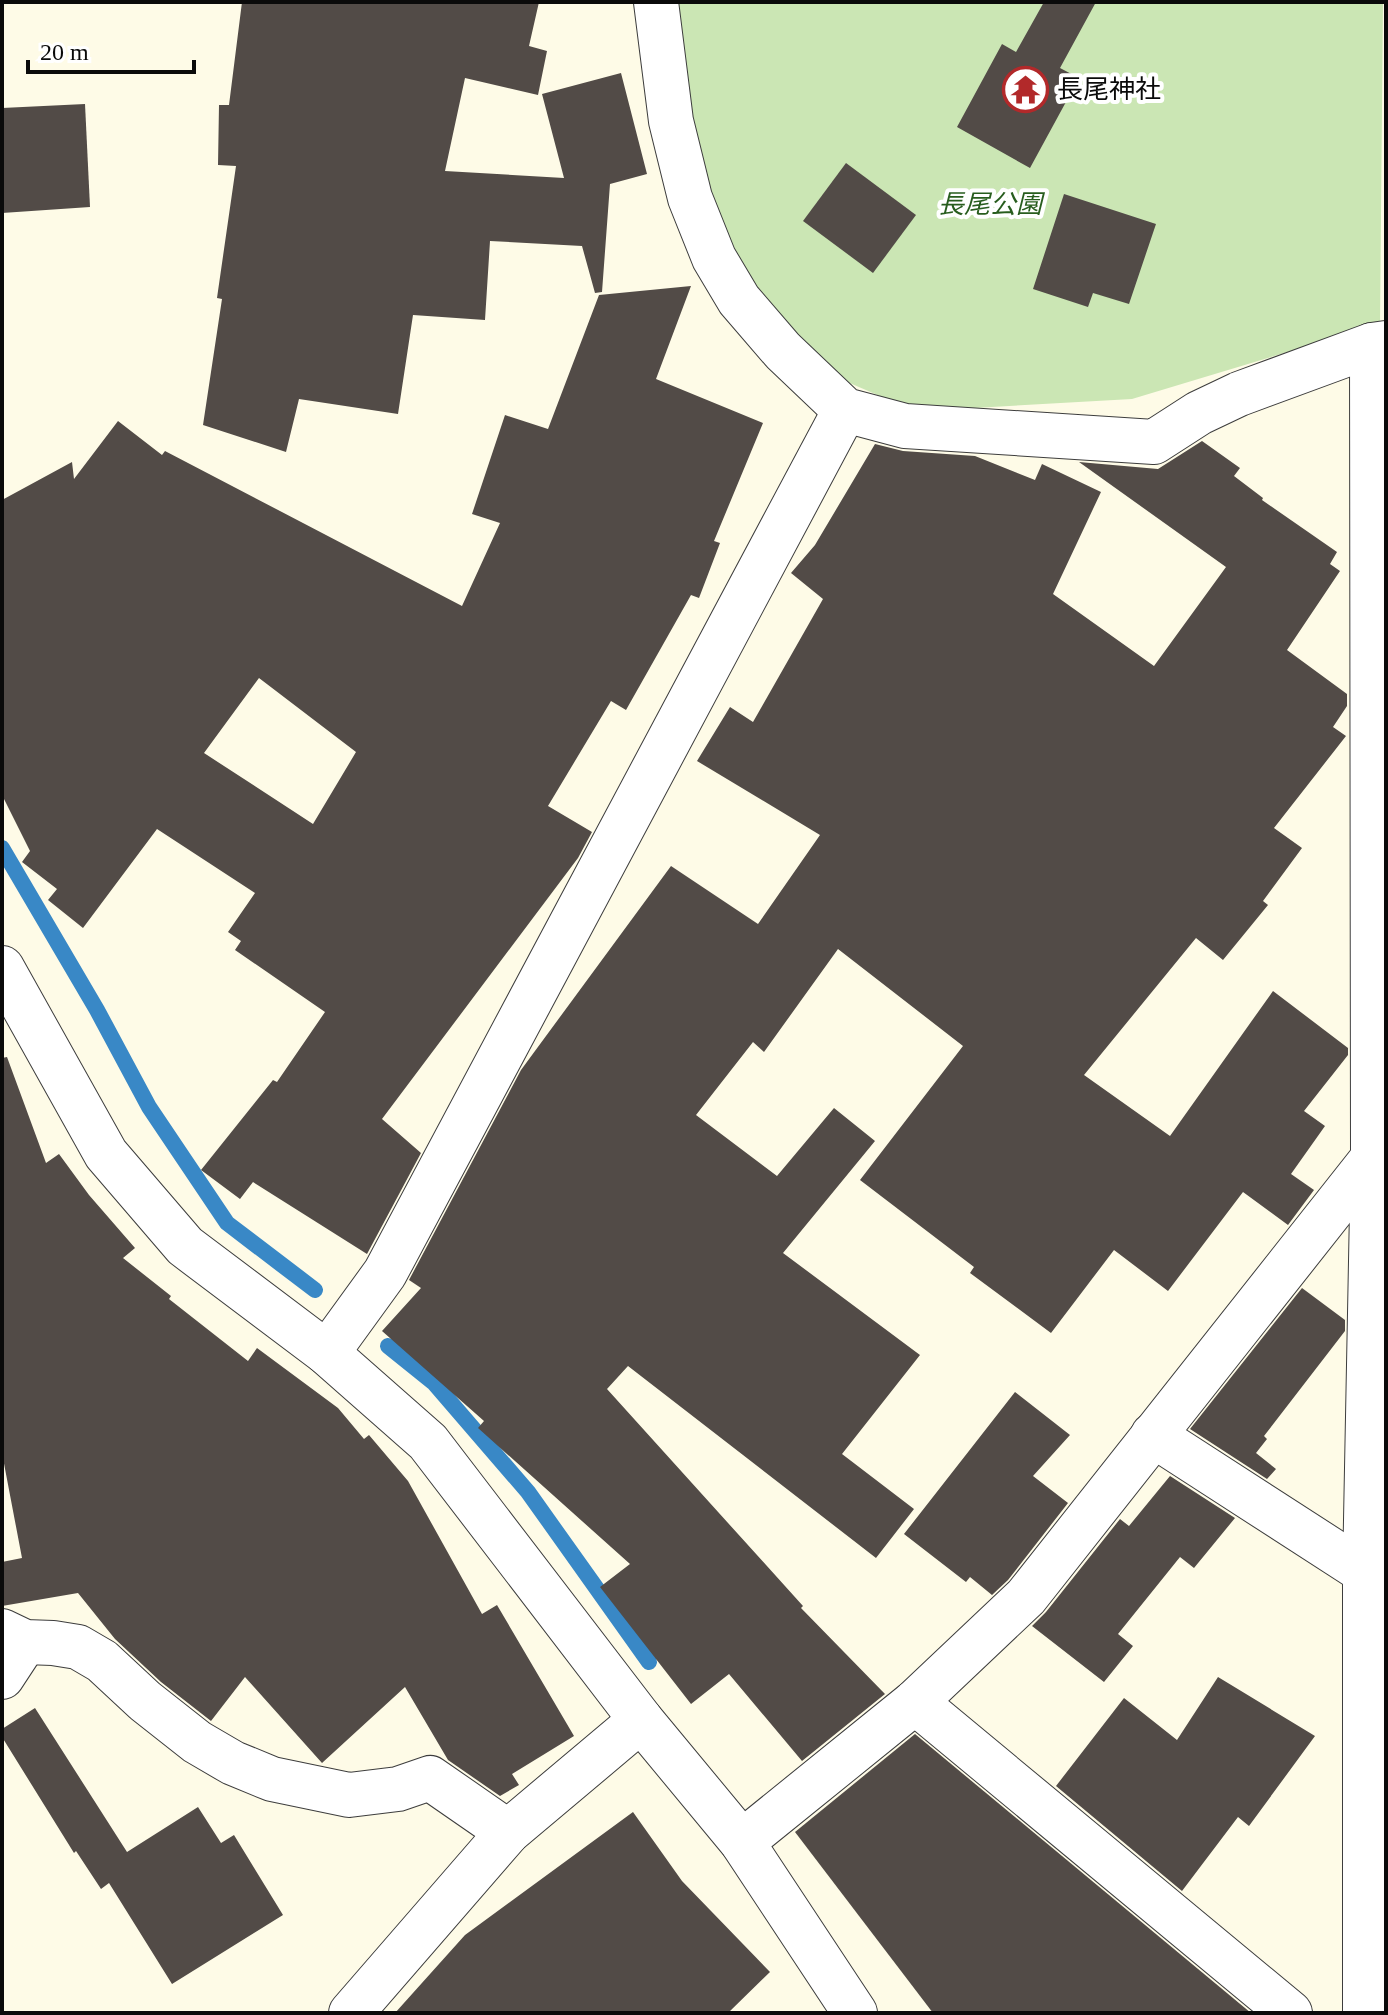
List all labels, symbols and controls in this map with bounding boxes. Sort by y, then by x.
scale bar [28,24,194,74]
text: 20 m [40,39,89,65]
temple icon: 長尾神社 [1002,65,1050,113]
place label: 長尾神社 [1057,75,1161,104]
park label: 長尾公園 [938,190,1046,219]

